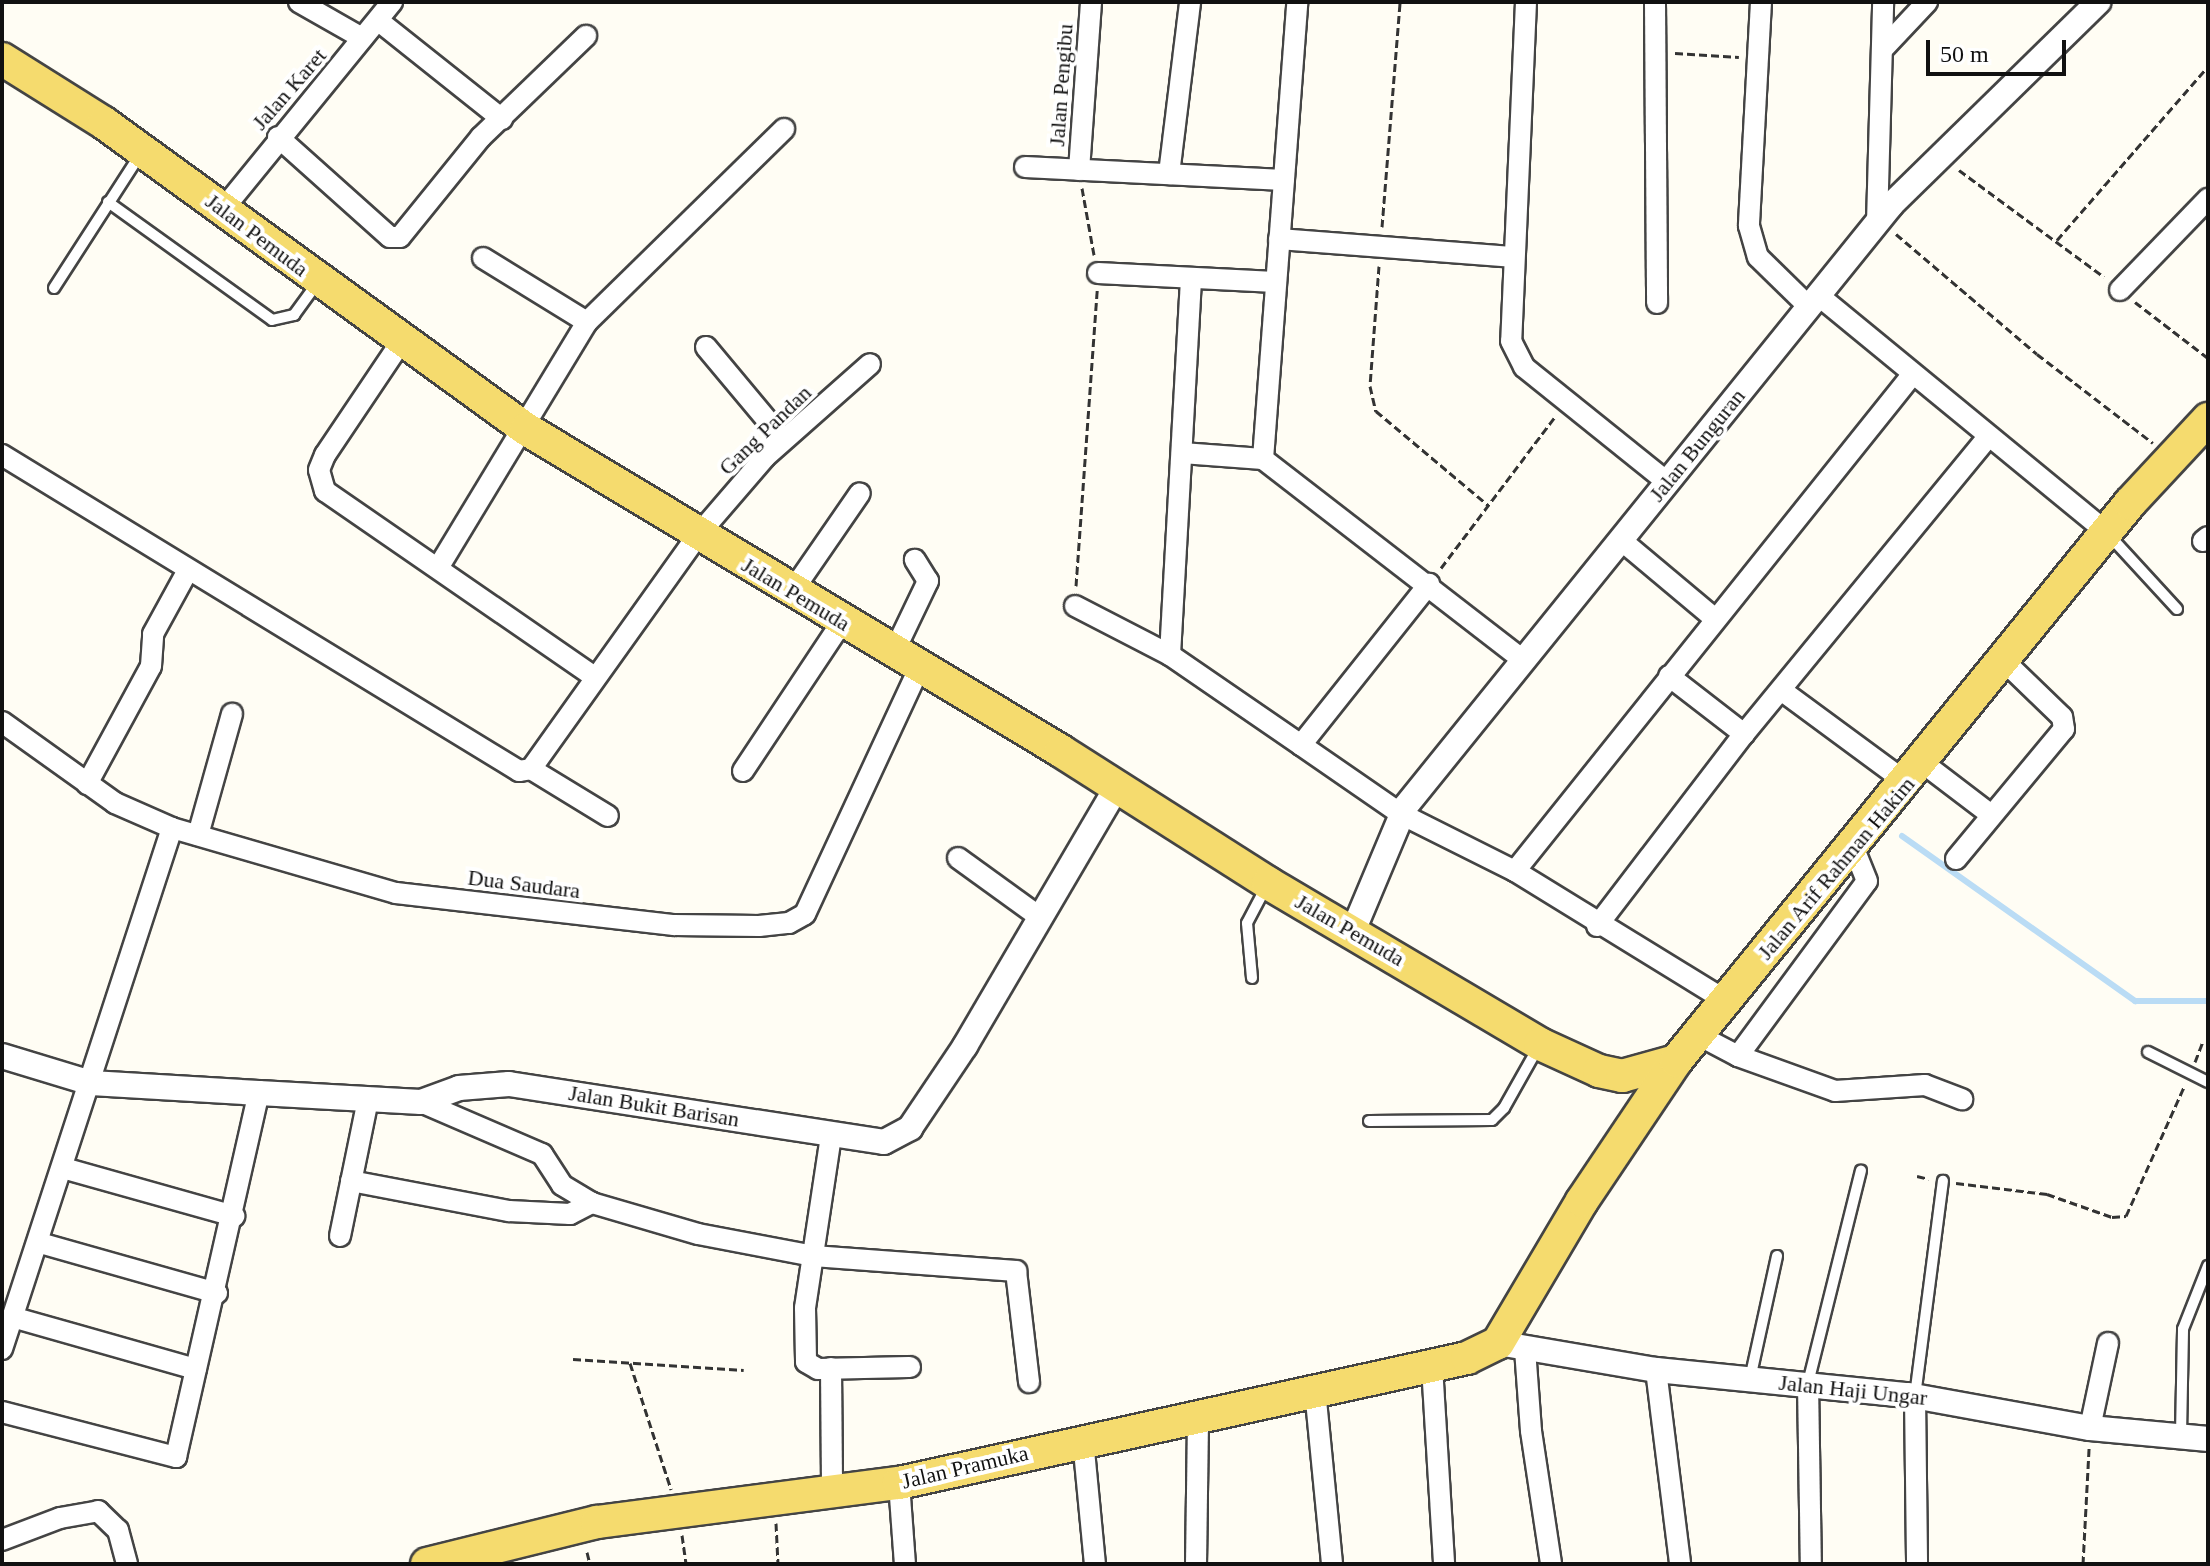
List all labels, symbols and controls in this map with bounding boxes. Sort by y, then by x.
street label: Jalan Pengibu [1044,23,1078,147]
scale bar [1930,24,2070,74]
text: 50 m [1940,41,1989,67]
street label: Jalan Karet [246,43,332,135]
street label: Jalan Pemuda [201,188,313,282]
street label: Gang Pandan [713,380,817,480]
street label: Jalan Bunguran [1643,383,1751,507]
street label: Jalan Pemuda [737,551,855,637]
street label: Jalan Arif Rahman Hakim [1751,771,1921,965]
street label: Dua Saudara [466,864,582,904]
street label: Jalan Pemuda [1291,888,1409,972]
street label: Jalan Bukit Barisan [567,1079,741,1133]
street label: Jalan Haji Ungar [1777,1369,1929,1411]
street label: Jalan Pramuka [899,1440,1031,1494]

